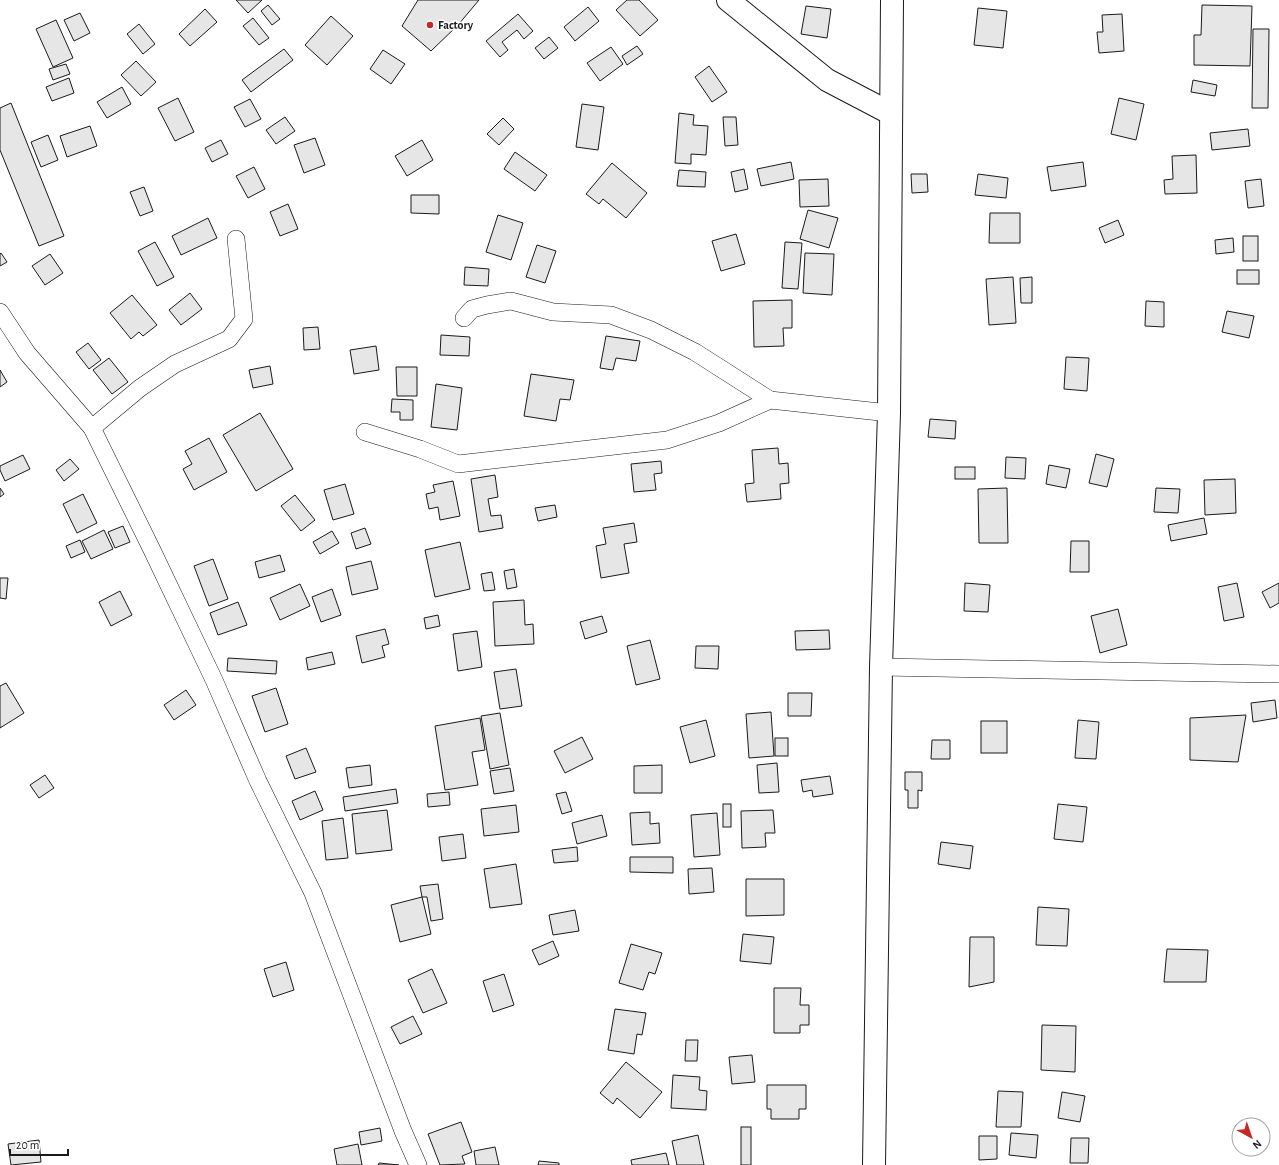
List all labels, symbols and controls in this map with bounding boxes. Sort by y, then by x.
place label: Factory [438,19,474,32]
marker: Factory [425,20,435,30]
north arrow [1231,1117,1271,1157]
scale bar [10,1131,68,1157]
text: N [1251,1138,1264,1151]
text: 20 m [16,1139,39,1151]

